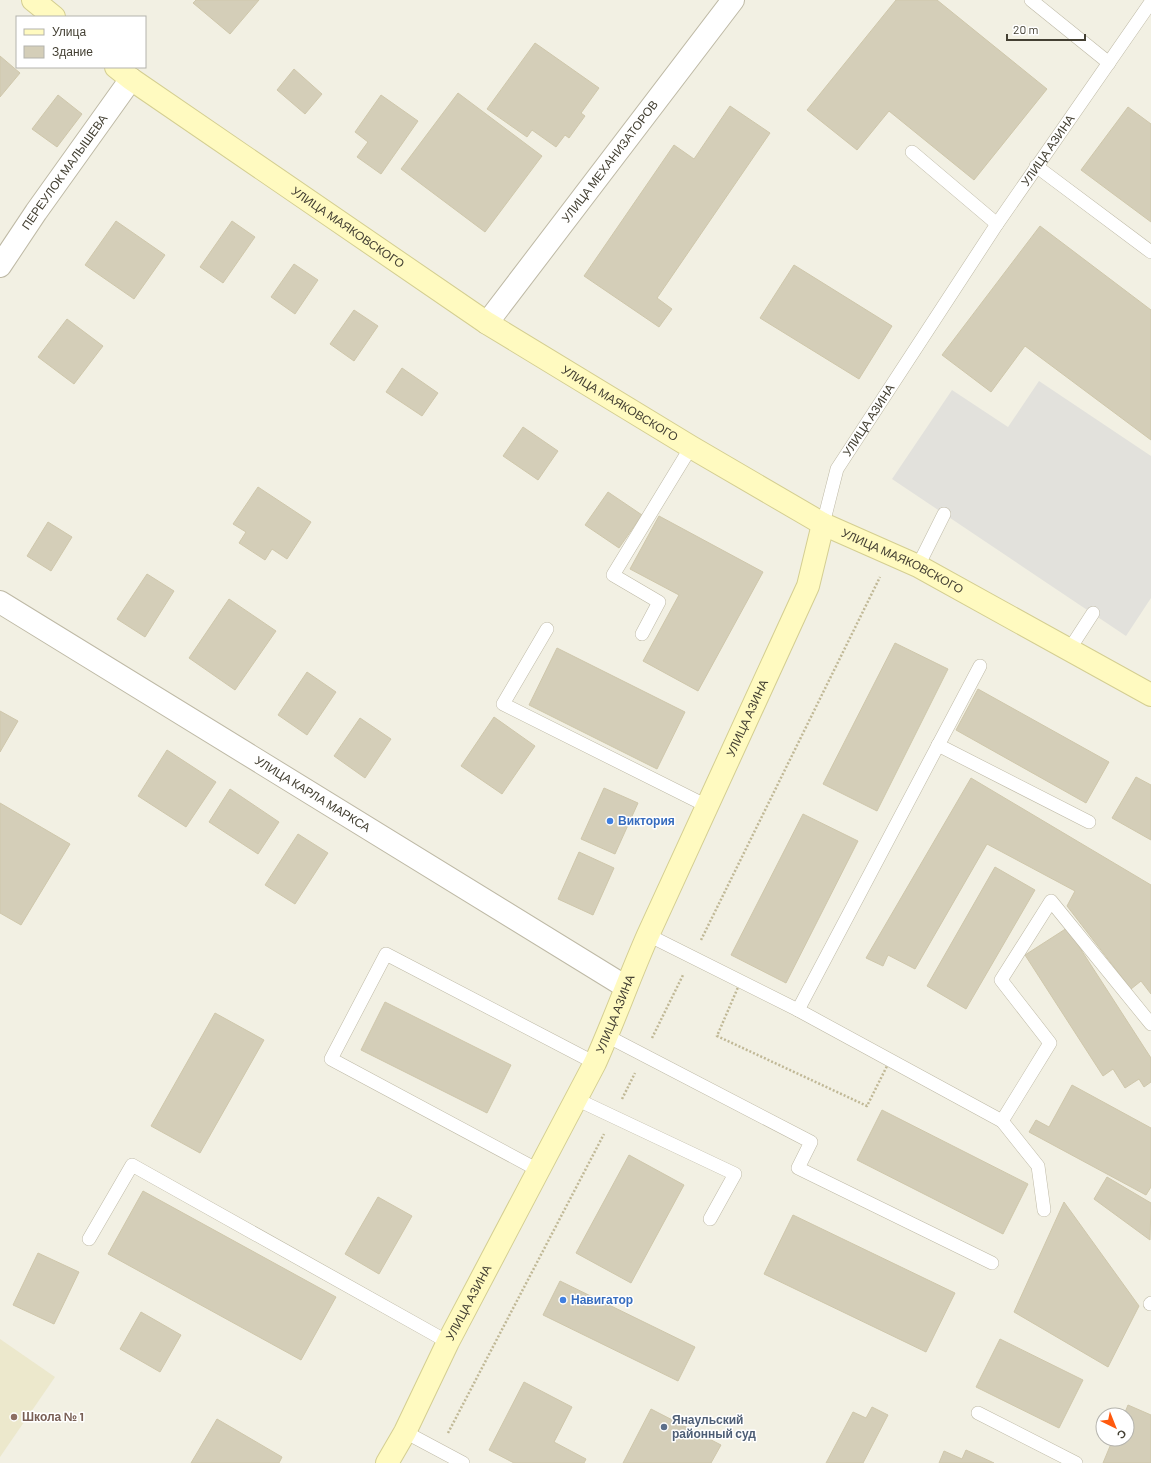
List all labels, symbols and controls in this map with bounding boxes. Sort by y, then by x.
legend [16,16,146,68]
scale bar [1007,16,1085,42]
text: 20 m [1013,22,1039,36]
text: Улица [52,24,86,39]
text: Здание [52,44,93,59]
street label: УЛИЦА МЕХАНИЗАТОРОВ [558,97,660,225]
street label: ПЕРЕУЛОК МАЛЫШЕВА [18,111,110,232]
street label: УЛИЦА АЗИНА [1018,111,1077,188]
street label: УЛИЦА МАЯКОВСКОГО [289,183,407,270]
street label: УЛИЦА МАЯКОВСКОГО [559,362,681,443]
street label: УЛИЦА АЗИНА [839,381,897,458]
street label: УЛИЦА МАЯКОВСКОГО [840,525,966,596]
street label: УЛИЦА АЗИНА [723,677,770,759]
street label: УЛИЦА КАРЛА МАРКСА [253,753,373,834]
place label: Виктория [618,813,675,828]
marker: Виктория [605,816,615,826]
street label: УЛИЦА АЗИНА [592,972,637,1055]
street label: УЛИЦА АЗИНА [442,1262,493,1342]
place label: Навигатор [571,1292,633,1307]
marker: Навигатор [558,1295,568,1305]
north arrow [1095,1407,1135,1447]
place label: Школа № 1 [22,1409,84,1423]
marker: Школа № 1 [9,1412,19,1422]
place label: Янаульский районный суд [672,1412,756,1441]
marker: Янаульский районный суд [659,1422,669,1432]
text: С [1115,1427,1130,1442]

